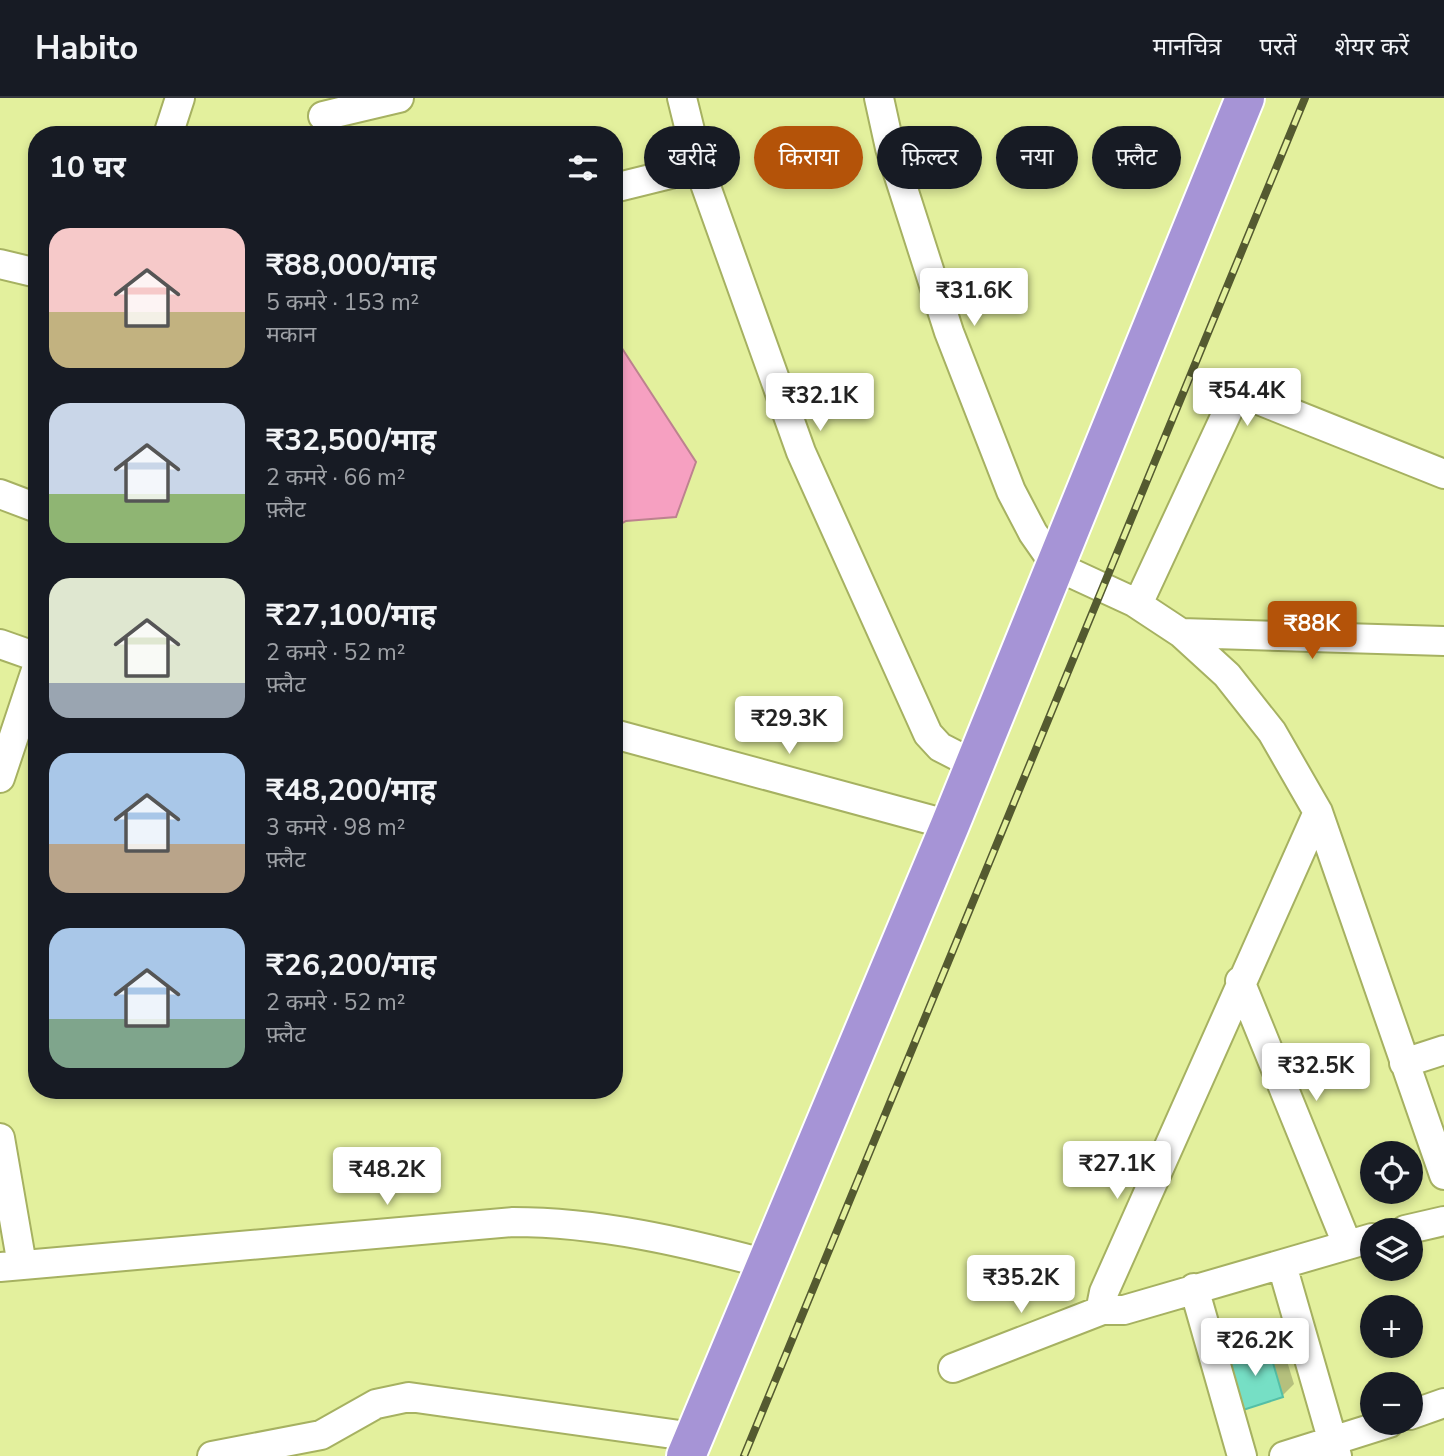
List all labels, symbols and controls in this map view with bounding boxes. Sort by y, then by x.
text: Habito [35,26,138,71]
text: मानचित्र [1153,31,1221,63]
text: परतें [1259,31,1297,63]
text: शेयर करें [1335,31,1409,63]
chip: खरीदें [644,126,740,189]
chip: किराया [754,126,863,189]
chip: फ़िल्टर [877,126,982,189]
chip: नया [996,126,1078,189]
chip: फ़्लैट [1092,126,1181,189]
text: 10 घर [49,147,126,188]
icon: filters [564,149,602,187]
text: ₹88,000/माह [266,245,436,286]
icon: home [105,256,189,340]
pin: ₹31.6K [917,268,1031,328]
text: ₹31.6K [936,275,1012,306]
text: 5 कमरे · 153 m² [266,287,419,318]
text: मकान [266,319,316,350]
pin: ₹54.4K [1190,368,1304,428]
pin: ₹32.1K [763,374,877,433]
text: ₹54.4K [1209,375,1285,406]
text: ₹32.1K [782,380,858,411]
text: ₹32,500/माह [266,420,436,461]
icon: home [105,431,189,515]
text: 2 कमरे · 66 m² [266,462,406,493]
text: फ़्लैट [266,494,306,525]
text: ₹27,100/माह [266,595,436,636]
pin: ₹88K [1271,602,1353,661]
icon: home [105,606,189,690]
text: ₹88K [1284,608,1340,639]
text: 2 कमरे · 52 m² [266,637,406,668]
text: फ़्लैट [266,669,306,700]
pin: ₹29.3K [732,696,846,756]
text: ₹29.3K [751,703,827,734]
text: ₹48,200/माह [266,770,436,811]
icon: home [105,781,189,865]
text: 3 कमरे · 98 m² [266,812,406,843]
text: फ़्लैट [266,844,306,875]
text: ₹26,200/माह [266,945,436,986]
icon: home [105,956,189,1040]
text: 2 कमरे · 52 m² [266,987,406,1018]
text: फ़्लैट [266,1019,306,1050]
pin: ₹32.5K [1259,1044,1373,1103]
text: ₹32.5K [1278,1050,1354,1081]
map controls [1360,1141,1423,1435]
button: locate [1360,1141,1423,1204]
pin: ₹27.1K [1060,1142,1174,1201]
pin: ₹48.2K [330,1148,444,1207]
text: ₹27.1K [1079,1148,1155,1179]
text: ₹48.2K [349,1154,425,1185]
button: layers [1360,1218,1423,1281]
pin: ₹35.2K [964,1256,1078,1315]
text: ₹35.2K [983,1262,1059,1293]
button: + [1360,1295,1423,1358]
pin: ₹26.2K [1198,1318,1312,1378]
text: ₹26.2K [1217,1325,1293,1356]
button: − [1360,1372,1423,1435]

